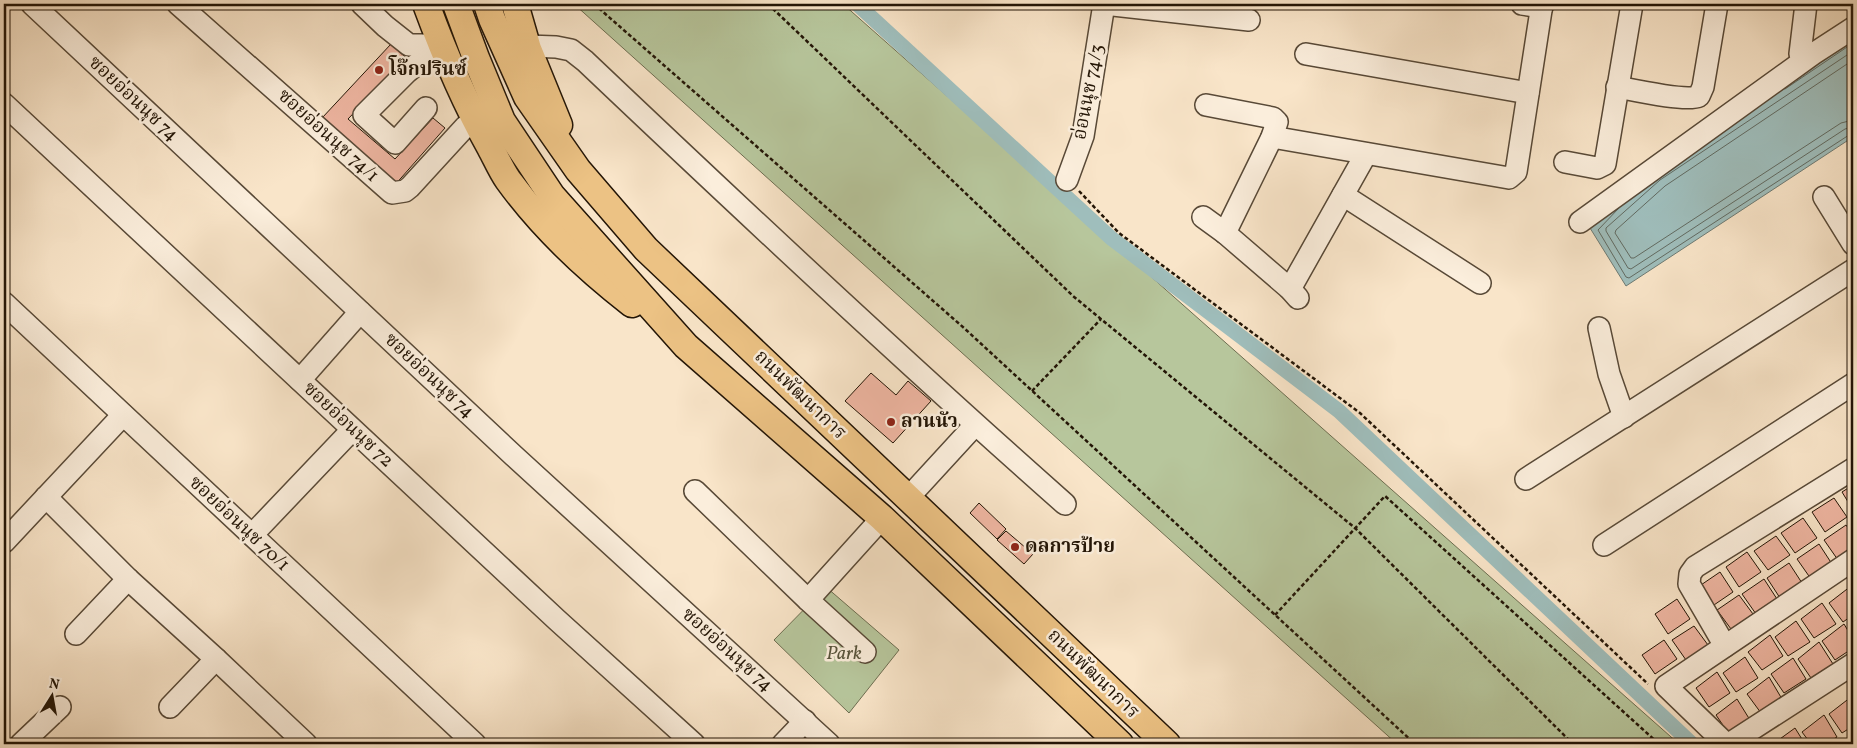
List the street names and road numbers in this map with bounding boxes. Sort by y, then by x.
street label: อ่อนนุช 74/3 [1067,42,1111,142]
street label: ซอยอ่อนนุช 74 [82,50,184,148]
street label: ซอยอ่อนนุช 74/1 [272,83,384,189]
street label: ซอยอ่อนนุช 74 [378,327,480,425]
street label: ถนนพัฒนาการ [748,344,852,446]
street label: ซอยอ่อนนุช 72 [297,376,399,474]
street label: ซอยอ่อนนุช 70/1 [183,470,295,578]
street label: ซอยอ่อนนุช 74 [676,602,778,698]
street label: ถนนพัฒนาการ [1041,623,1145,725]

